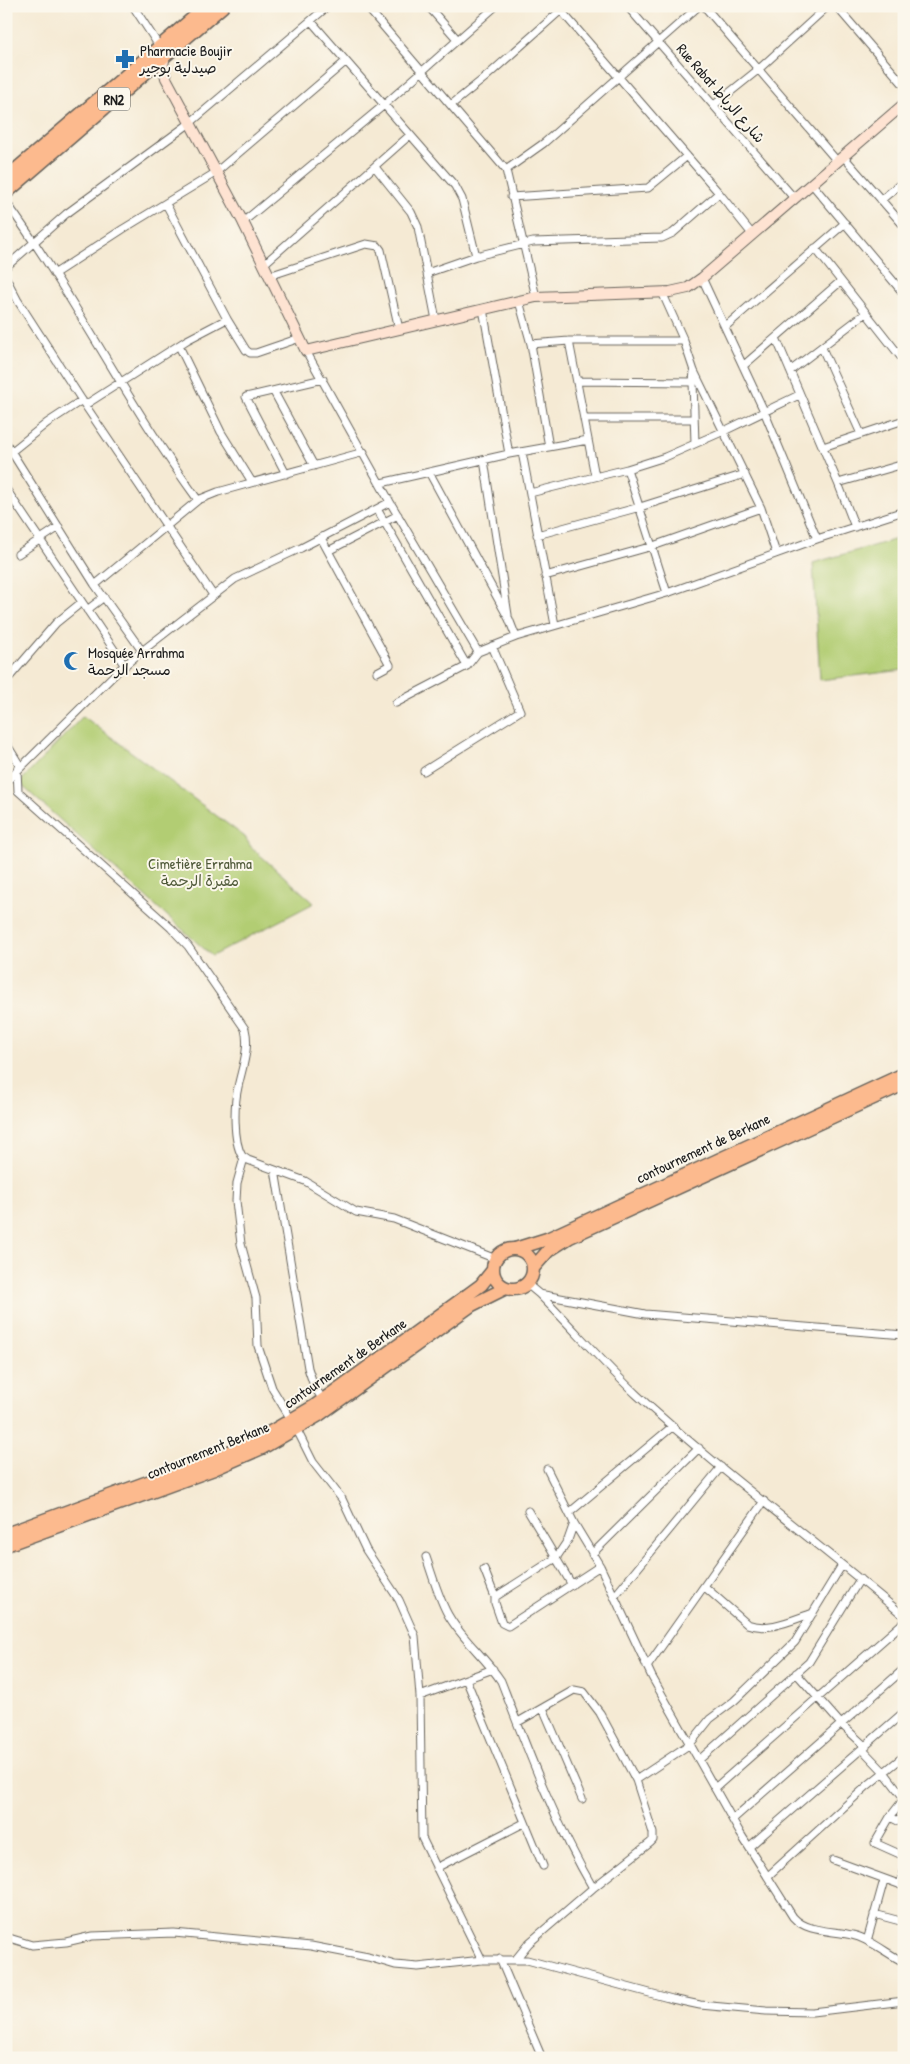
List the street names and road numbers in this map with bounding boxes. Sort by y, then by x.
street label: Rue Rabat شارع الرباط [672,39,770,147]
road number: RN2 [98,88,130,110]
street label: contournement de Berkane [633,1108,773,1188]
street label: contournement de Berkane [279,1313,411,1413]
street label: contournement Berkane [144,1416,272,1484]

